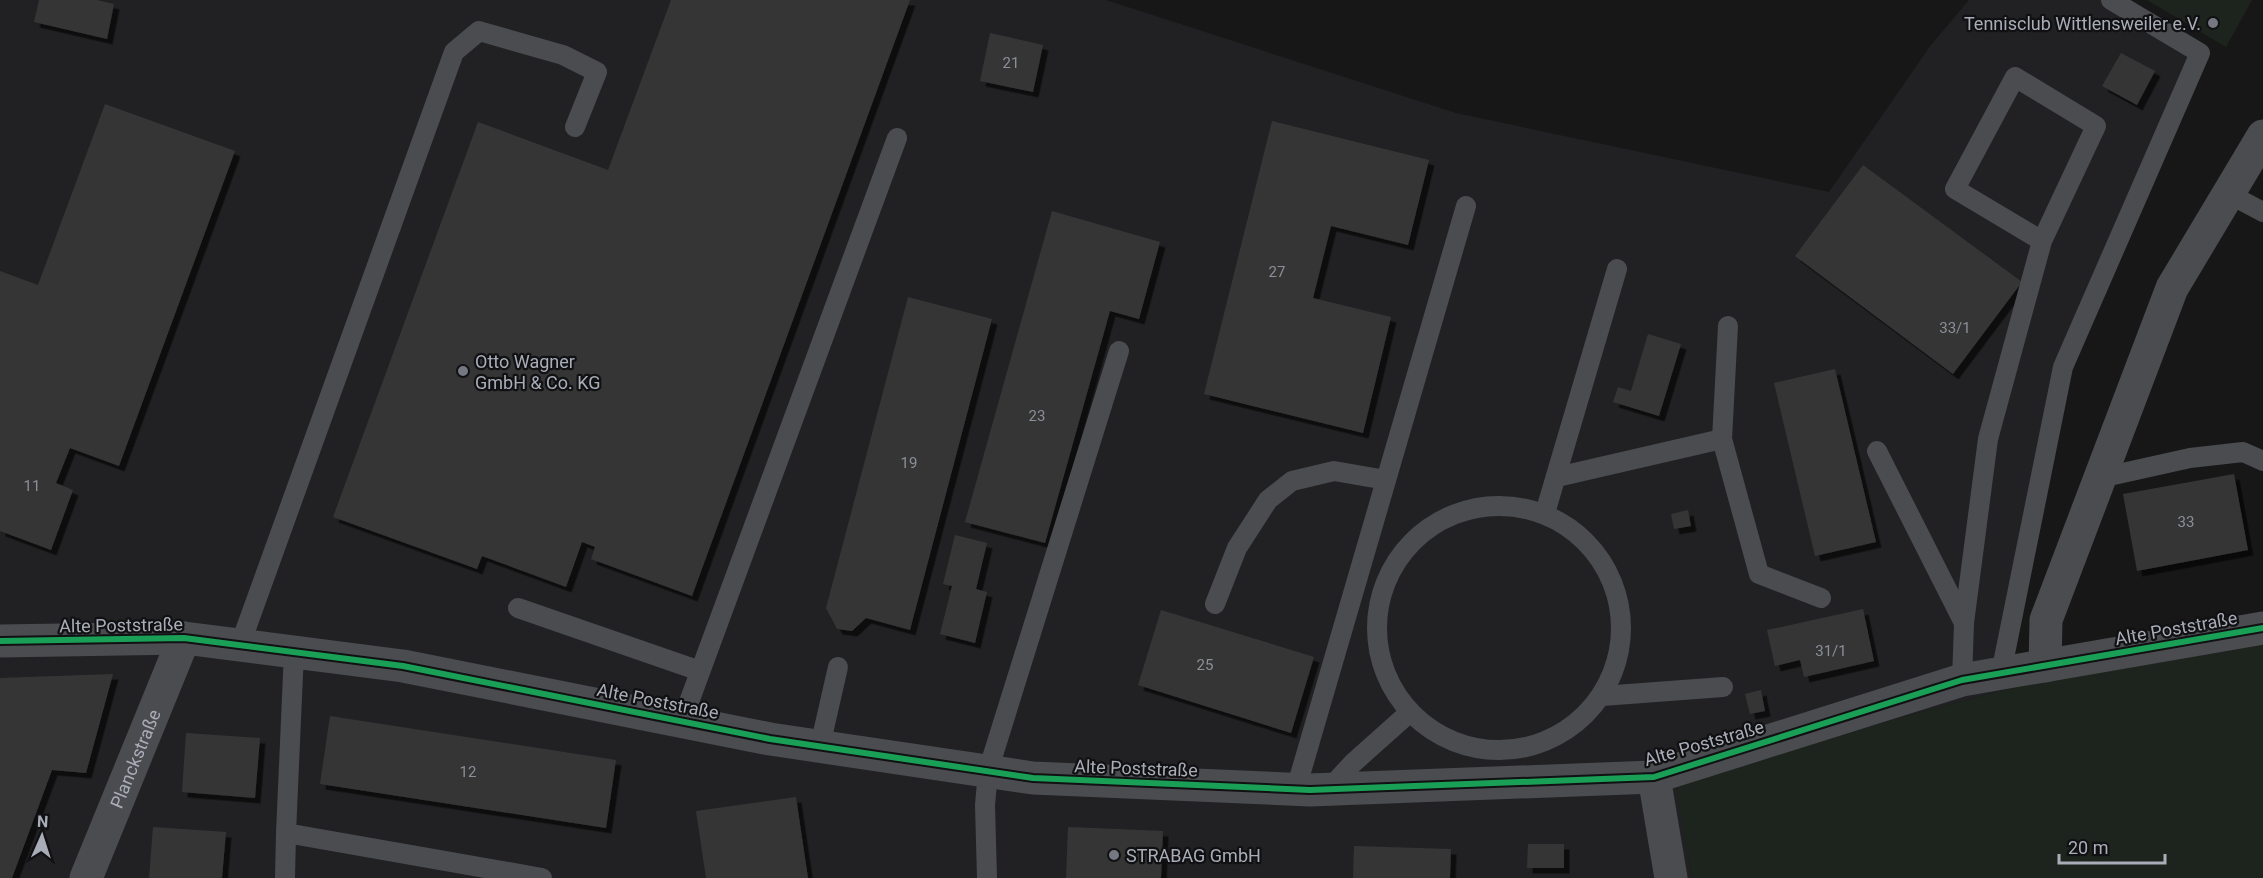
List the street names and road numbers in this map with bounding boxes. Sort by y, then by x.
street label: Alte Poststraße [2113,607,2239,649]
street label: Alte Poststraße [59,613,183,637]
street label: Alte Poststraße [595,679,721,723]
street label: Planckstraße [105,706,164,811]
street label: Alte Poststraße [1642,716,1766,770]
street label: Alte Poststraße [1074,755,1198,781]

